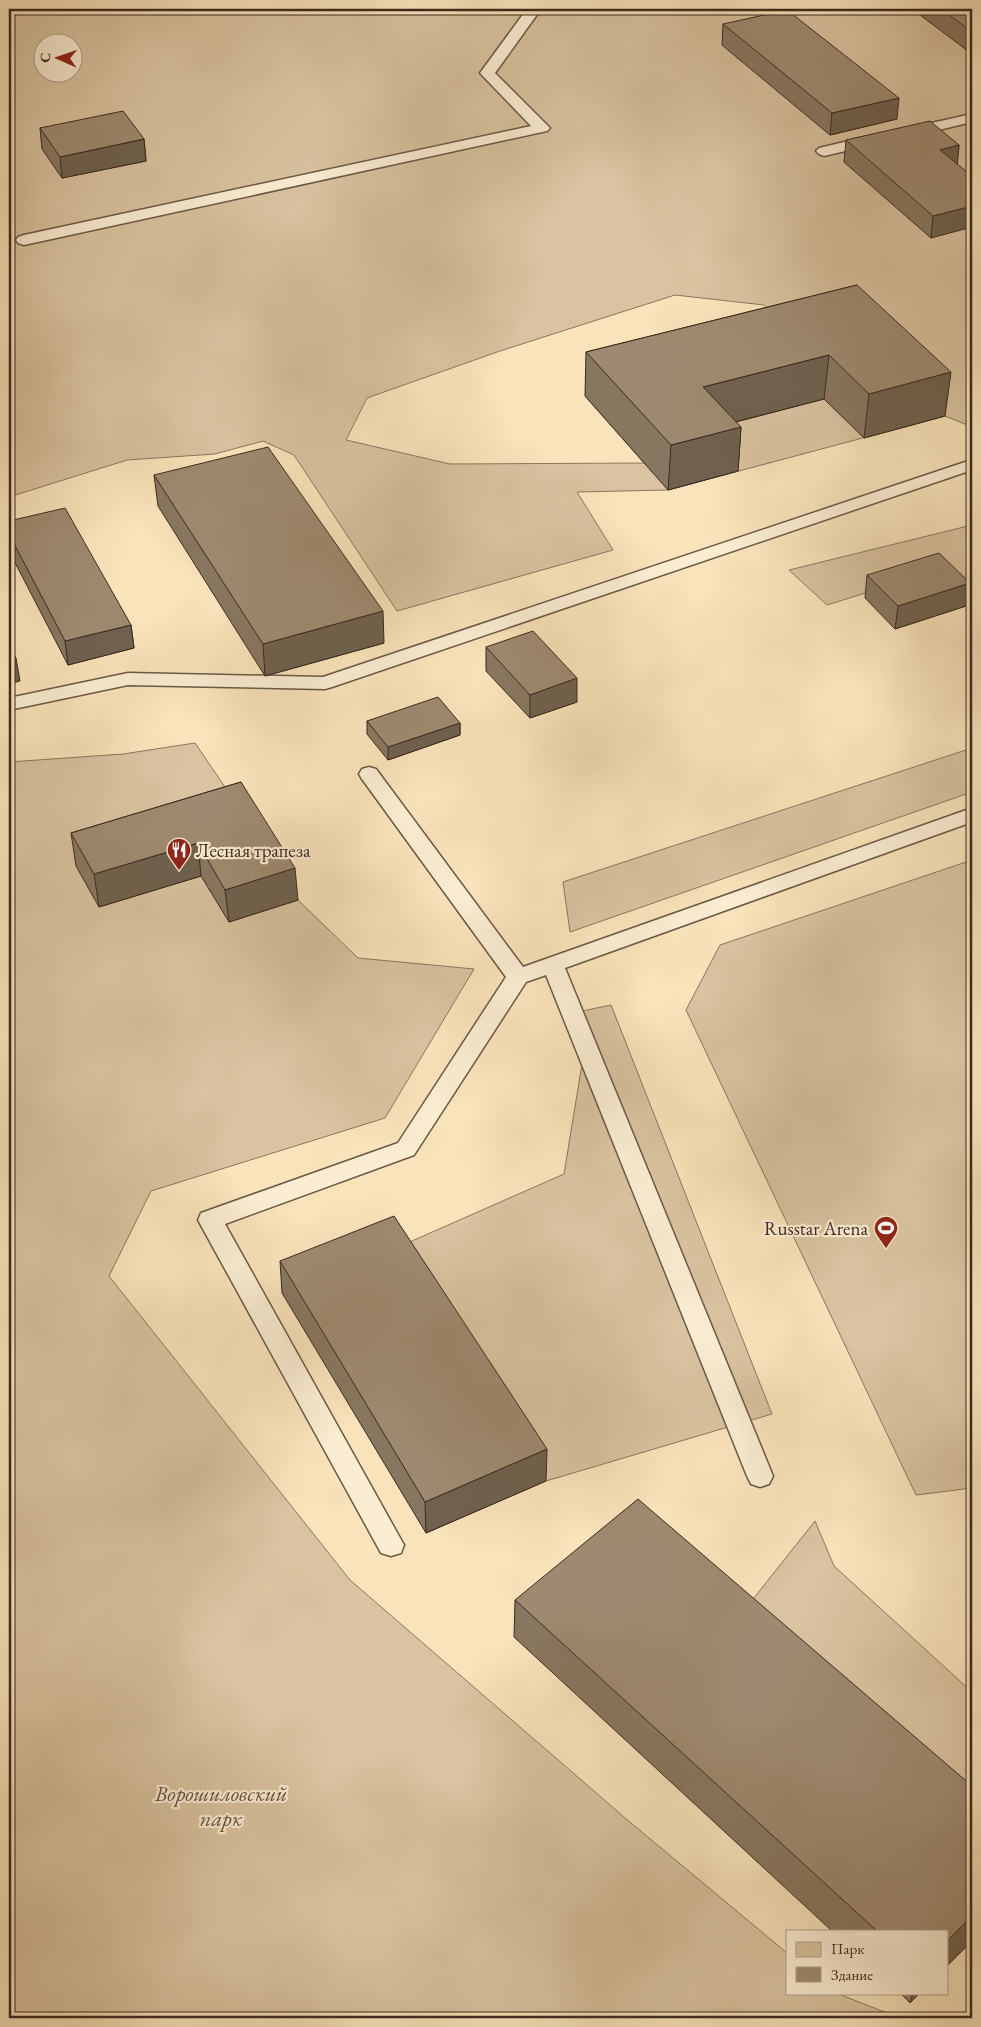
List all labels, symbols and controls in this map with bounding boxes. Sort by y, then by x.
north arrow [32,32,82,82]
text: С [36,52,54,63]
restaurant icon: Лесная трапеза [166,837,192,871]
place label: Лесная трапеза [196,838,311,863]
sports icon: Russtar Arena [873,1215,899,1249]
place label: Russtar Arena [764,1216,868,1241]
park label: Ворошиловский парк [154,1779,287,1833]
legend [786,1930,948,1994]
text: Парк [831,1939,864,1958]
text: Здание [831,1965,873,1984]

